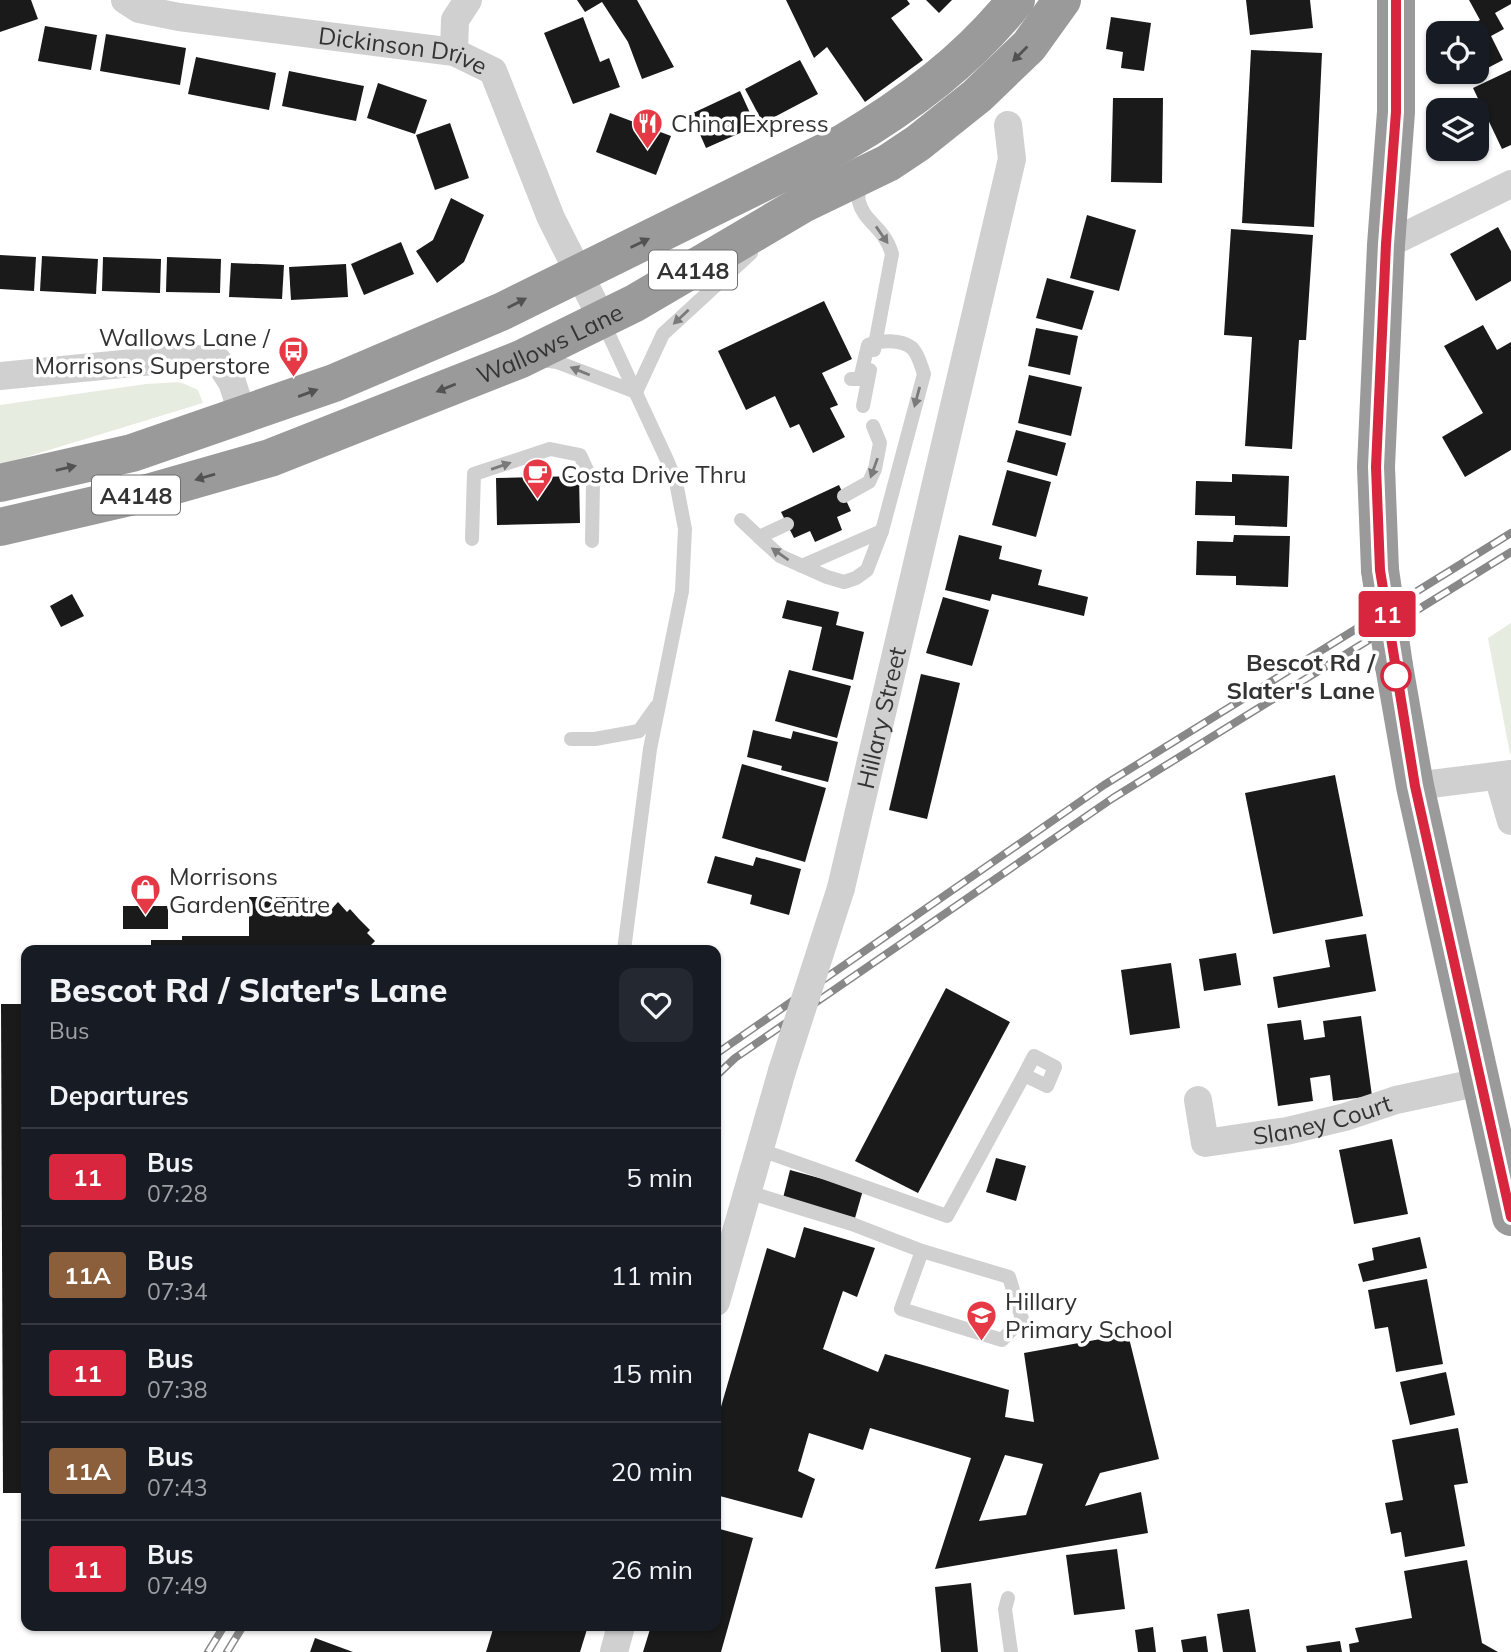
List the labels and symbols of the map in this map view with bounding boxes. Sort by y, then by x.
street label: Dickinson Drive [317,20,492,81]
one-way arrow [1012,46,1029,63]
restaurant icon: China Express [631,106,665,150]
place label: China Express [671,108,829,138]
one-way arrow [875,225,889,244]
one-way arrow [630,237,650,248]
road number: A4148 [649,250,737,290]
street label: Wallows Lane [472,296,628,390]
one-way arrow [507,298,527,309]
one-way arrow [672,309,690,325]
place label: Wallows Lane / Morrisons Superstore [34,322,271,380]
bus stop icon: Wallows Lane / Morrisons Superstore [276,334,310,378]
one-way arrow [569,365,590,376]
one-way arrow [436,383,457,394]
one-way arrow [297,387,318,398]
one-way arrow [912,387,922,408]
cafe icon: Costa Drive Thru [521,457,555,501]
one-way arrow [868,458,879,479]
place label: Costa Drive Thru [561,459,747,489]
one-way arrow [490,460,511,470]
one-way arrow [55,462,77,473]
one-way arrow [194,472,215,482]
road number: A4148 [92,475,180,514]
one-way arrow [771,547,789,561]
line badge: 11 [1356,591,1418,637]
street label: Hillary Street [850,644,912,792]
place label: Bescot Rd / Slater's Lane [1226,647,1376,705]
marker: Bescot Rd / Slater's Lane [1381,661,1411,691]
place label: Morrisons Garden Centre [169,861,330,919]
shop icon: Morrisons Garden Centre [129,873,163,917]
street label: Slaney Court [1251,1088,1395,1151]
place label: Hillary Primary School [1005,1286,1173,1344]
school or university icon: Hillary Primary School [965,1298,999,1342]

